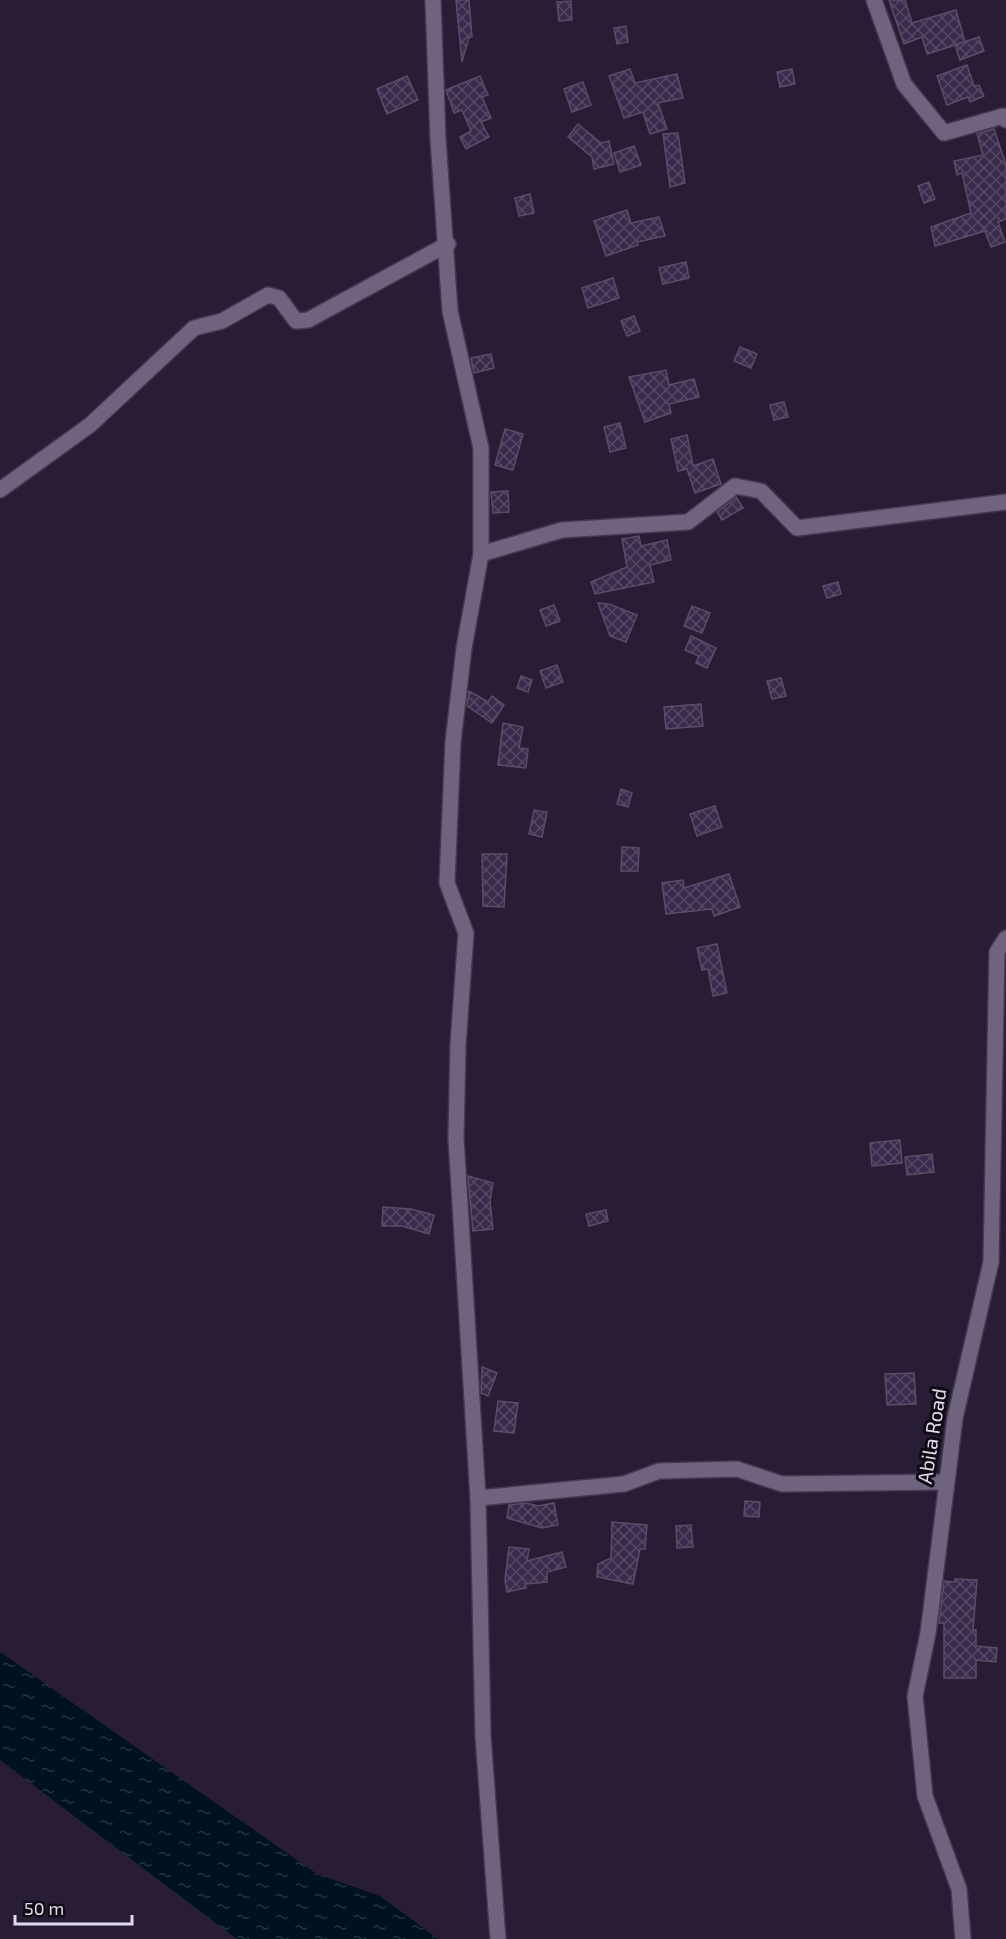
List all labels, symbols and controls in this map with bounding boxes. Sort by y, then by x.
street label: Abila Road [912,1386,950,1485]
scale bar [15,1888,132,1926]
text: 50 m [24,1897,64,1919]

